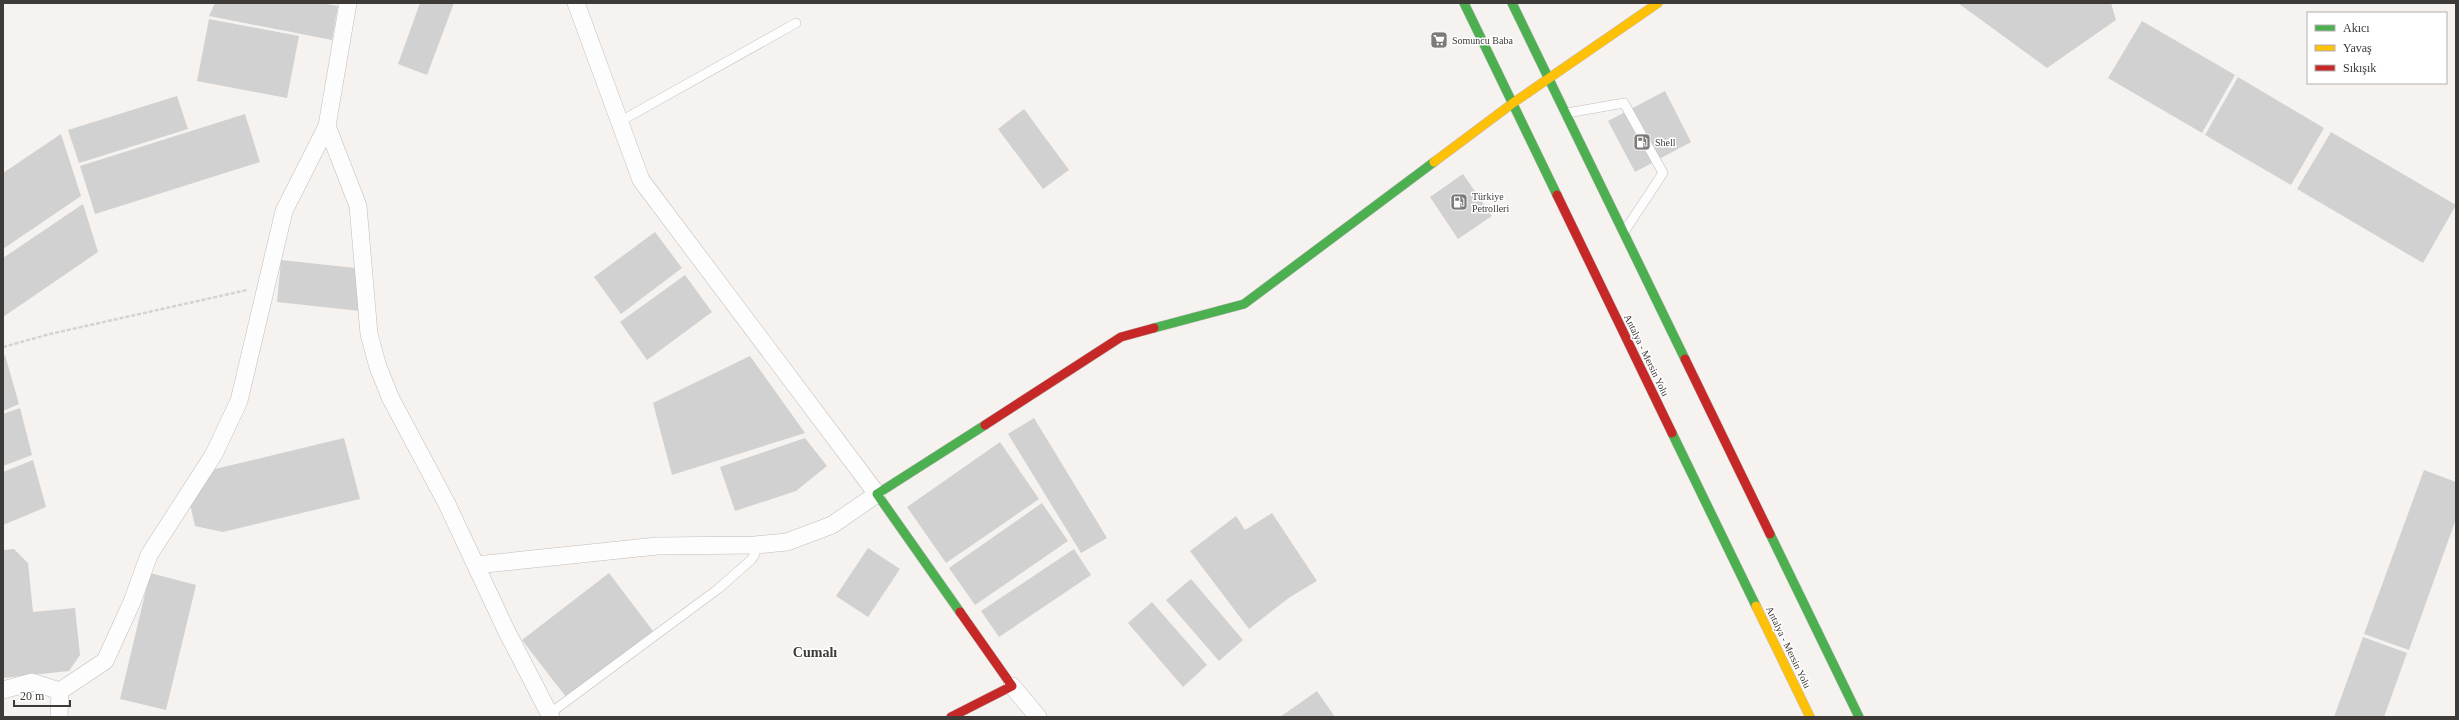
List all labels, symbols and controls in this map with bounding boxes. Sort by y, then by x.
legend [2307,12,2447,84]
text: Akıcı [2343,21,2370,35]
supermarket icon: Somuncu Baba [1429,30,1449,50]
place label: Somuncu Baba [1452,35,1513,46]
text: Yavaş [2343,41,2372,55]
text: Sıkışık [2343,61,2376,75]
fuel station icon: Shell [1632,132,1652,152]
place label: Shell [1655,137,1676,148]
place label: Türkiye Petrolleri [1472,191,1509,214]
fuel station icon: Türkiye Petrolleri [1449,192,1469,212]
street label: Antalya - Mersin Yolu [1622,313,1671,398]
street label: Antalya - Mersin Yolu [1764,605,1813,690]
district label: Cumalı [793,645,837,660]
scale bar [14,682,70,708]
text: 20 m [20,689,45,703]

